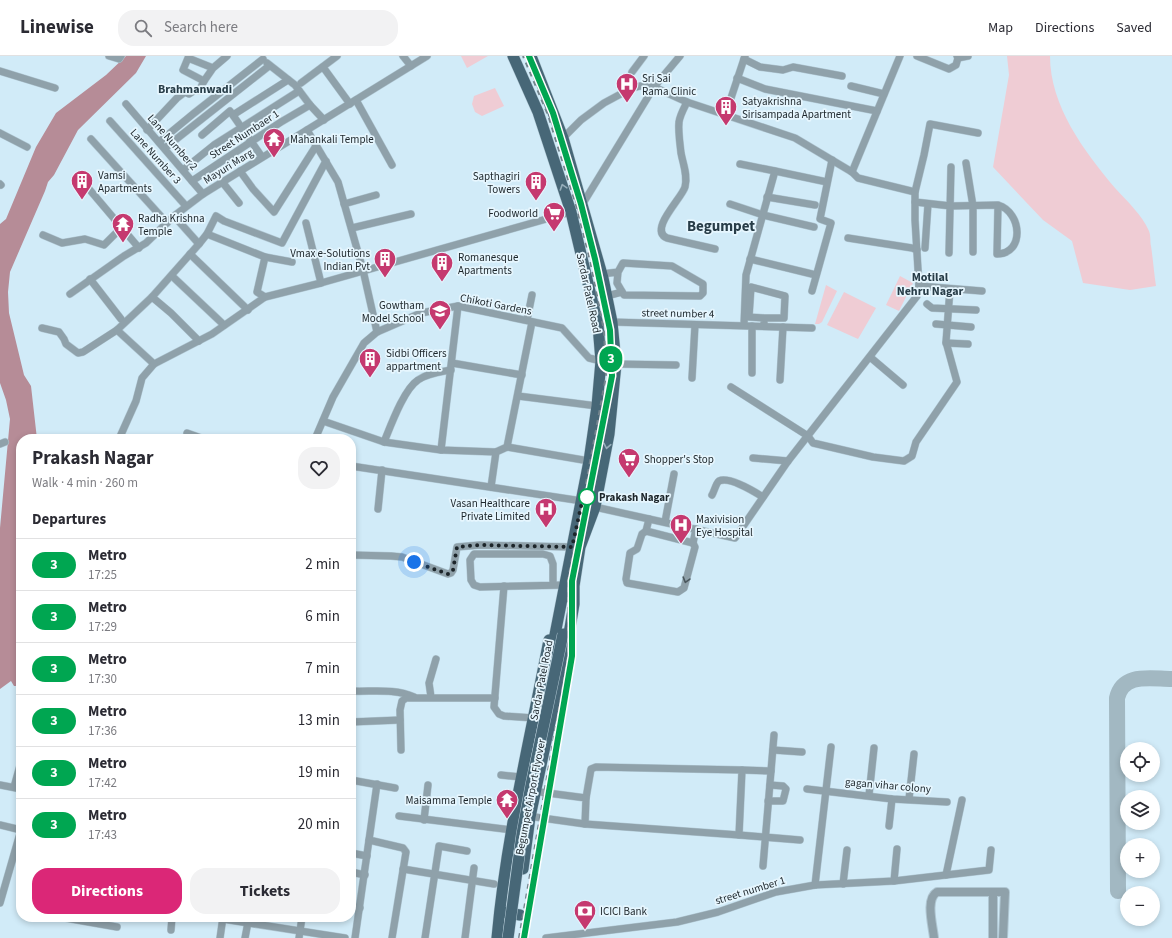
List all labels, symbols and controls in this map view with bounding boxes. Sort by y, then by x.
search box [118,10,398,46]
text: Linewise [20,14,94,41]
icon: search [132,17,154,39]
text: Search here [164,17,238,38]
text: Map [988,18,1013,38]
text: Directions [1035,18,1094,38]
text: Saved [1116,18,1152,38]
hospital icon: Sri Sai Rama Clinic [614,71,640,104]
place label: Sri Sai Rama Clinic [642,71,696,99]
district label: Brahmanwadi [158,81,232,98]
building icon: Satyakrishna Sirisampada Apartment [713,94,739,127]
place label: Satyakrishna Sirisampada Apartment [742,94,851,122]
street label: Street Numbaer 1 [206,106,282,163]
street label: Lane Number 2 [144,111,201,174]
street label: Lane Number 3 [127,125,185,187]
temple icon: Mahankali Temple [261,126,287,159]
place label: Mahankali Temple [290,132,374,147]
street label: Mayuri Marg [200,145,256,188]
building icon: Vamsi Apartments [69,168,95,201]
place label: Vamsi Apartments [98,168,152,196]
place label: Sapthagiri Towers [473,169,520,197]
building icon: Sapthagiri Towers [523,169,549,202]
one-way arrow [559,184,568,191]
supermarket icon: Foodworld [541,200,567,233]
place label: Foodworld [488,206,538,221]
temple icon: Radha Krishna Temple [110,211,136,244]
place label: Radha Krishna Temple [138,211,205,239]
district label: Begumpet [687,216,755,237]
place label: Vmax e-Solutions Indian Pvt [290,246,370,274]
building icon: Vmax e-Solutions Indian Pvt [372,246,398,279]
building icon: Romanesque Apartments [429,250,455,283]
place label: Romanesque Apartments [458,250,519,278]
street label: Sardar Patel Road [573,252,604,335]
district label: Motilal Nehru Nagar [897,269,964,300]
street label: Chikoti Gardens [459,290,533,319]
place label: Gowtham Model School [362,298,424,326]
school or university icon: Gowtham Model School [427,298,453,331]
street label: street number 4 [642,305,715,322]
building icon: Sidbi Officers appartment [357,346,383,379]
place label: Sidbi Officers appartment [386,346,447,374]
line badge: 3 [598,346,624,372]
text: 3 [607,349,615,369]
one-way arrow [603,443,611,449]
text: Prakash Nagar [32,445,154,472]
supermarket icon: Shopper's Stop [616,446,642,479]
button: heart [298,447,340,489]
place label: Shopper's Stop [644,452,714,467]
text: Walk · 4 min · 260 m [32,474,138,492]
marker: Prakash Nagar [578,488,596,506]
place label: Prakash Nagar [599,490,670,505]
place label: Vasan Healthcare Private Limited [451,496,531,524]
hospital icon: Vasan Healthcare Private Limited [533,496,559,529]
text: Departures [32,509,106,530]
hospital icon: Maxivision Eye Hospital [668,512,694,545]
place label: Maxivision Eye Hospital [696,512,753,540]
text: Metro [88,545,127,566]
your location [404,552,424,572]
text: 2 min [305,554,340,575]
text: 3 [50,555,58,575]
text: 17:25 [88,566,117,584]
one-way arrow [682,576,691,583]
text: Metro [88,597,127,618]
text: 6 min [305,606,340,627]
text: 3 [50,607,58,627]
text: 17:29 [88,618,117,636]
street label: Sardar Patel Road [526,639,557,722]
text: Metro [88,649,127,670]
text: 7 min [305,658,340,679]
text: 3 [50,659,58,679]
text: 17:30 [88,670,117,688]
text: Metro [88,701,127,722]
text: 13 min [298,710,340,731]
text: 3 [50,711,58,731]
text: 17:36 [88,722,117,740]
street label: Begumpet Airport Flyover [512,738,549,856]
map controls [1120,742,1160,926]
button: locate [1120,742,1160,782]
text: Metro [88,753,127,774]
text: 19 min [298,762,340,783]
text: 3 [50,763,58,783]
text: 17:42 [88,774,117,792]
street label: gagan vihar colony [844,774,931,797]
temple icon: Maisamma Temple [494,787,520,820]
button: layers [1120,790,1160,830]
place label: Maisamma Temple [406,793,493,808]
text: Metro [88,805,127,826]
text: 20 min [298,814,340,835]
text: 3 [50,815,58,835]
text: 17:43 [88,826,117,844]
button: + [1120,838,1160,878]
button: Directions [32,868,182,914]
button: Tickets [190,868,340,914]
street label: street number 1 [713,873,787,908]
button: − [1120,886,1160,926]
bank icon: ICICI Bank [572,898,598,931]
place label: ICICI Bank [600,904,647,919]

